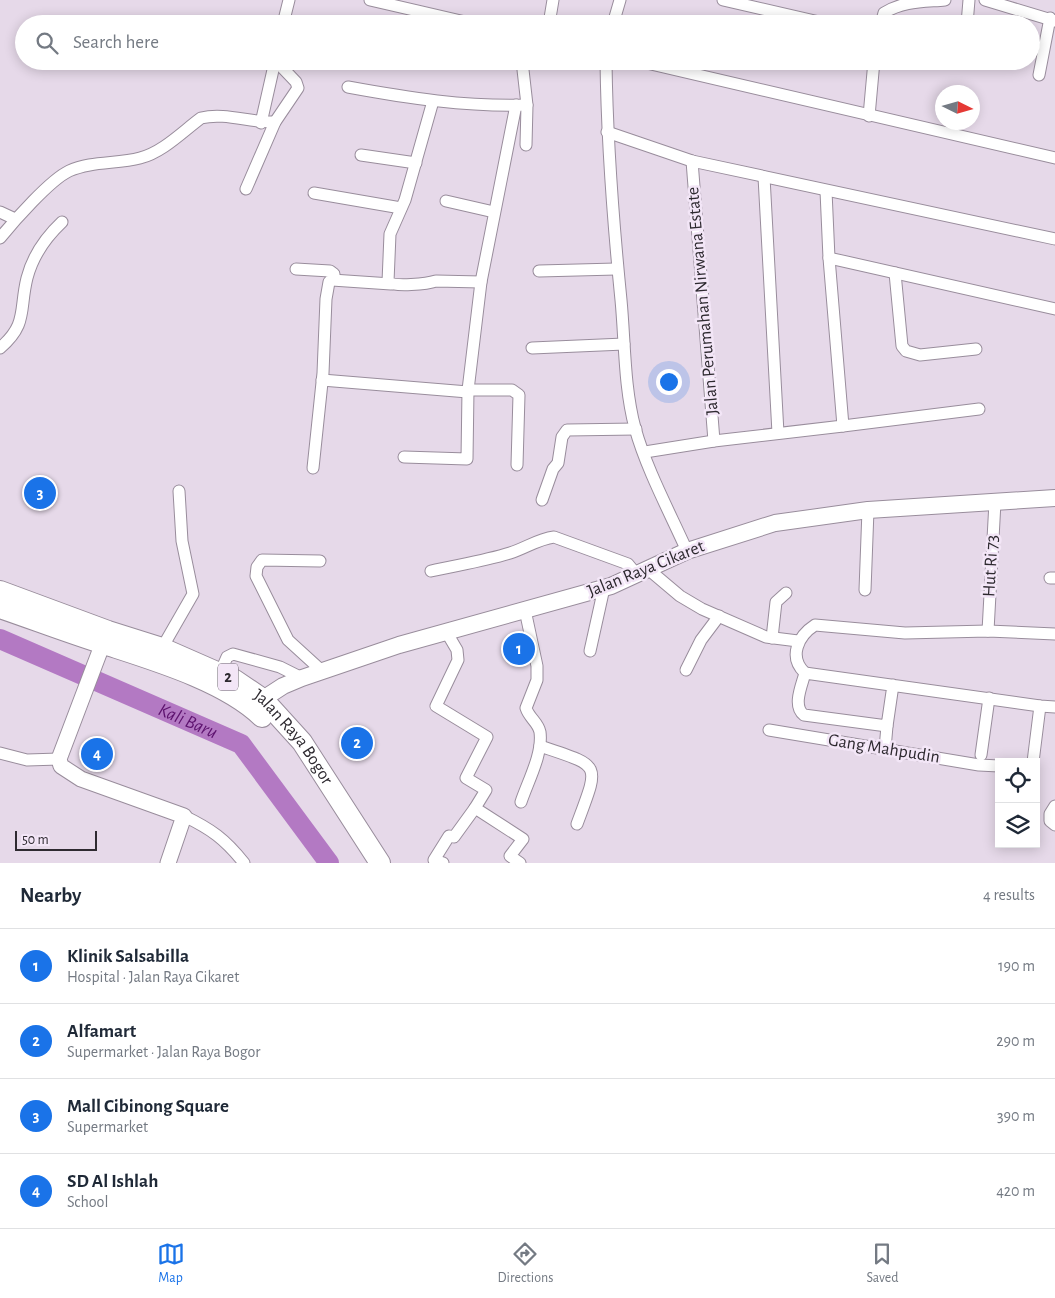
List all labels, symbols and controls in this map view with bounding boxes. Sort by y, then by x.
search box [15,15,1040,70]
icon: search [33,29,61,57]
text: Search here [73,33,159,52]
north arrow [935,85,980,130]
street label: Jalan Perumahan Nirwana Estate [684,186,722,416]
your location [656,369,682,395]
pin: 3 [24,474,56,512]
street label: Hut Ri 73 [980,534,1002,598]
street label: Jalan Raya Cikaret [585,537,707,601]
pin: 1 [503,630,535,668]
road number: 2 [218,664,238,690]
street label: Jalan Raya Bogor [250,686,336,788]
water label: Kali Baru [155,700,220,742]
pin: 2 [341,724,373,762]
street label: Gang Mahpudin [827,731,941,767]
pin: 4 [81,735,113,773]
map controls [995,758,1040,848]
button: locate [995,758,1040,803]
button: layers [995,803,1040,848]
scale bar [15,828,98,851]
text: 50 m [22,833,49,847]
text: Nearby [20,885,81,906]
text: 4 results [983,887,1035,903]
text: Klinik Salsabilla [67,947,189,966]
text: 1 [33,958,39,974]
text: 190 m [998,958,1035,974]
text: Hospital · Jalan Raya Cikaret [67,969,239,985]
text: Alfamart [67,1022,136,1041]
text: 2 [32,1033,40,1049]
text: 290 m [996,1033,1035,1049]
text: Supermarket · Jalan Raya Bogor [67,1044,261,1060]
text: Mall Cibinong Square [67,1097,229,1116]
text: 3 [33,1108,39,1124]
text: 390 m [997,1108,1035,1124]
text: Supermarket [67,1119,148,1135]
text: SD Al Ishlah [67,1172,158,1191]
text: 4 [32,1183,40,1199]
text: 420 m [996,1183,1035,1199]
text: School [67,1194,108,1210]
tab: Map [157,1240,185,1287]
tab: Directions [498,1240,553,1287]
tab: Saved [866,1240,898,1287]

